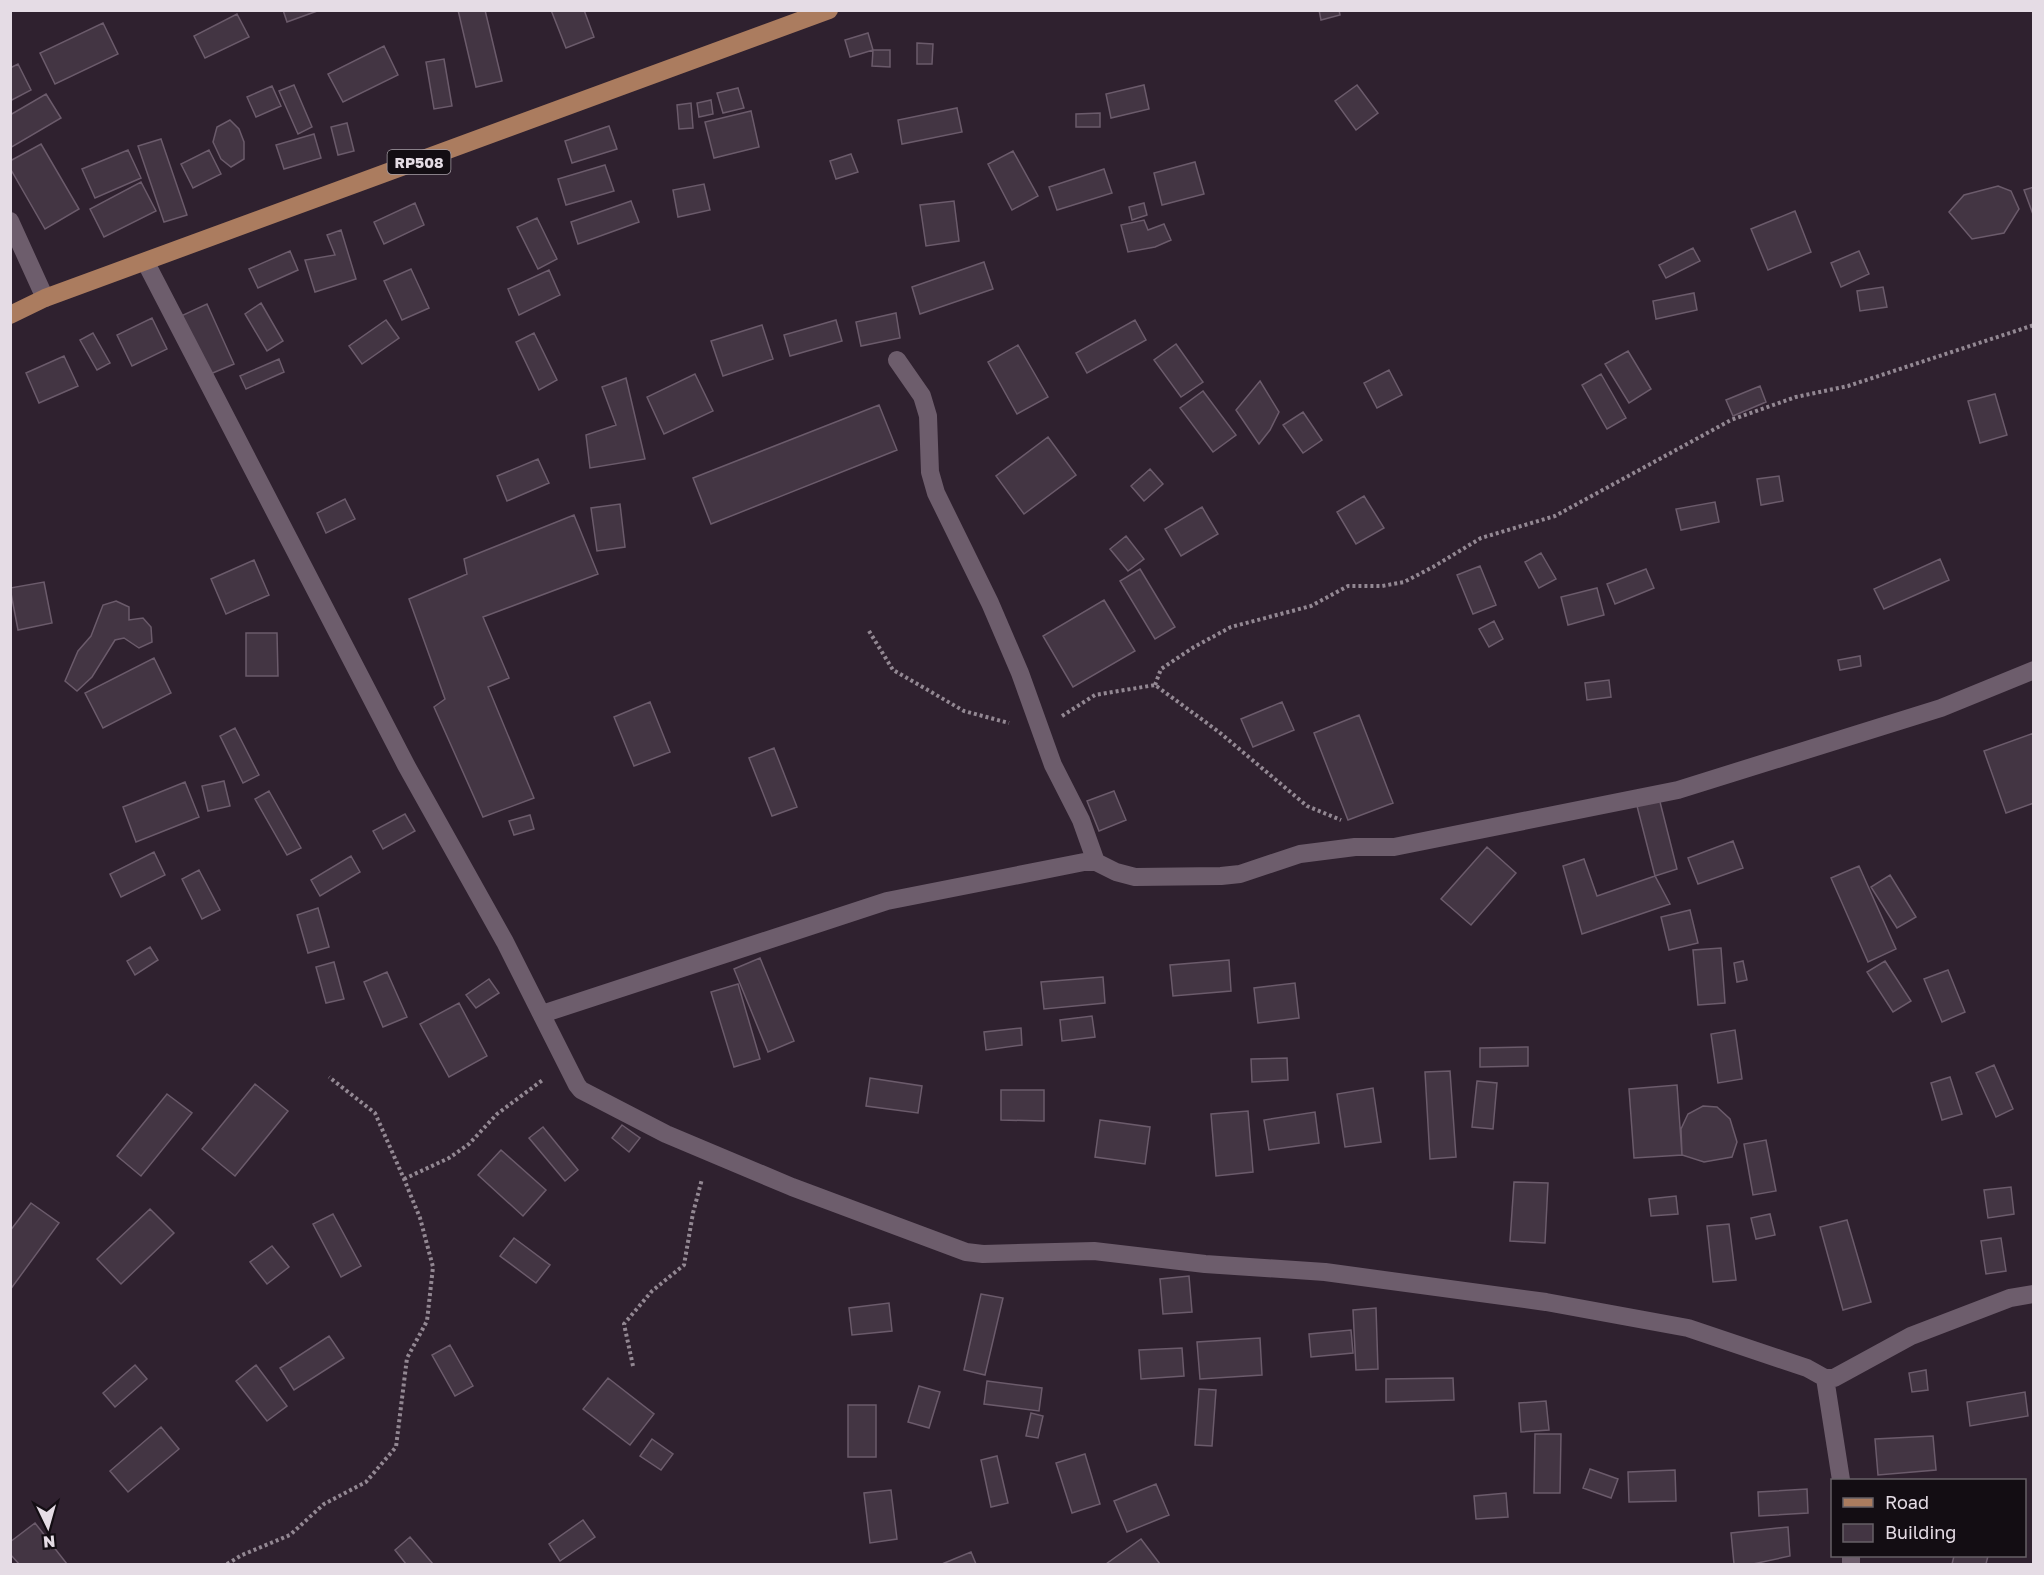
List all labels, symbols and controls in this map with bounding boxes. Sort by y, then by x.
road number: RP508 [388,150,450,174]
legend [1831,1479,2026,1557]
text: Road [1885,1491,1929,1513]
north arrow [18,1497,78,1557]
text: Building [1885,1521,1956,1543]
text: N [42,1531,56,1552]

